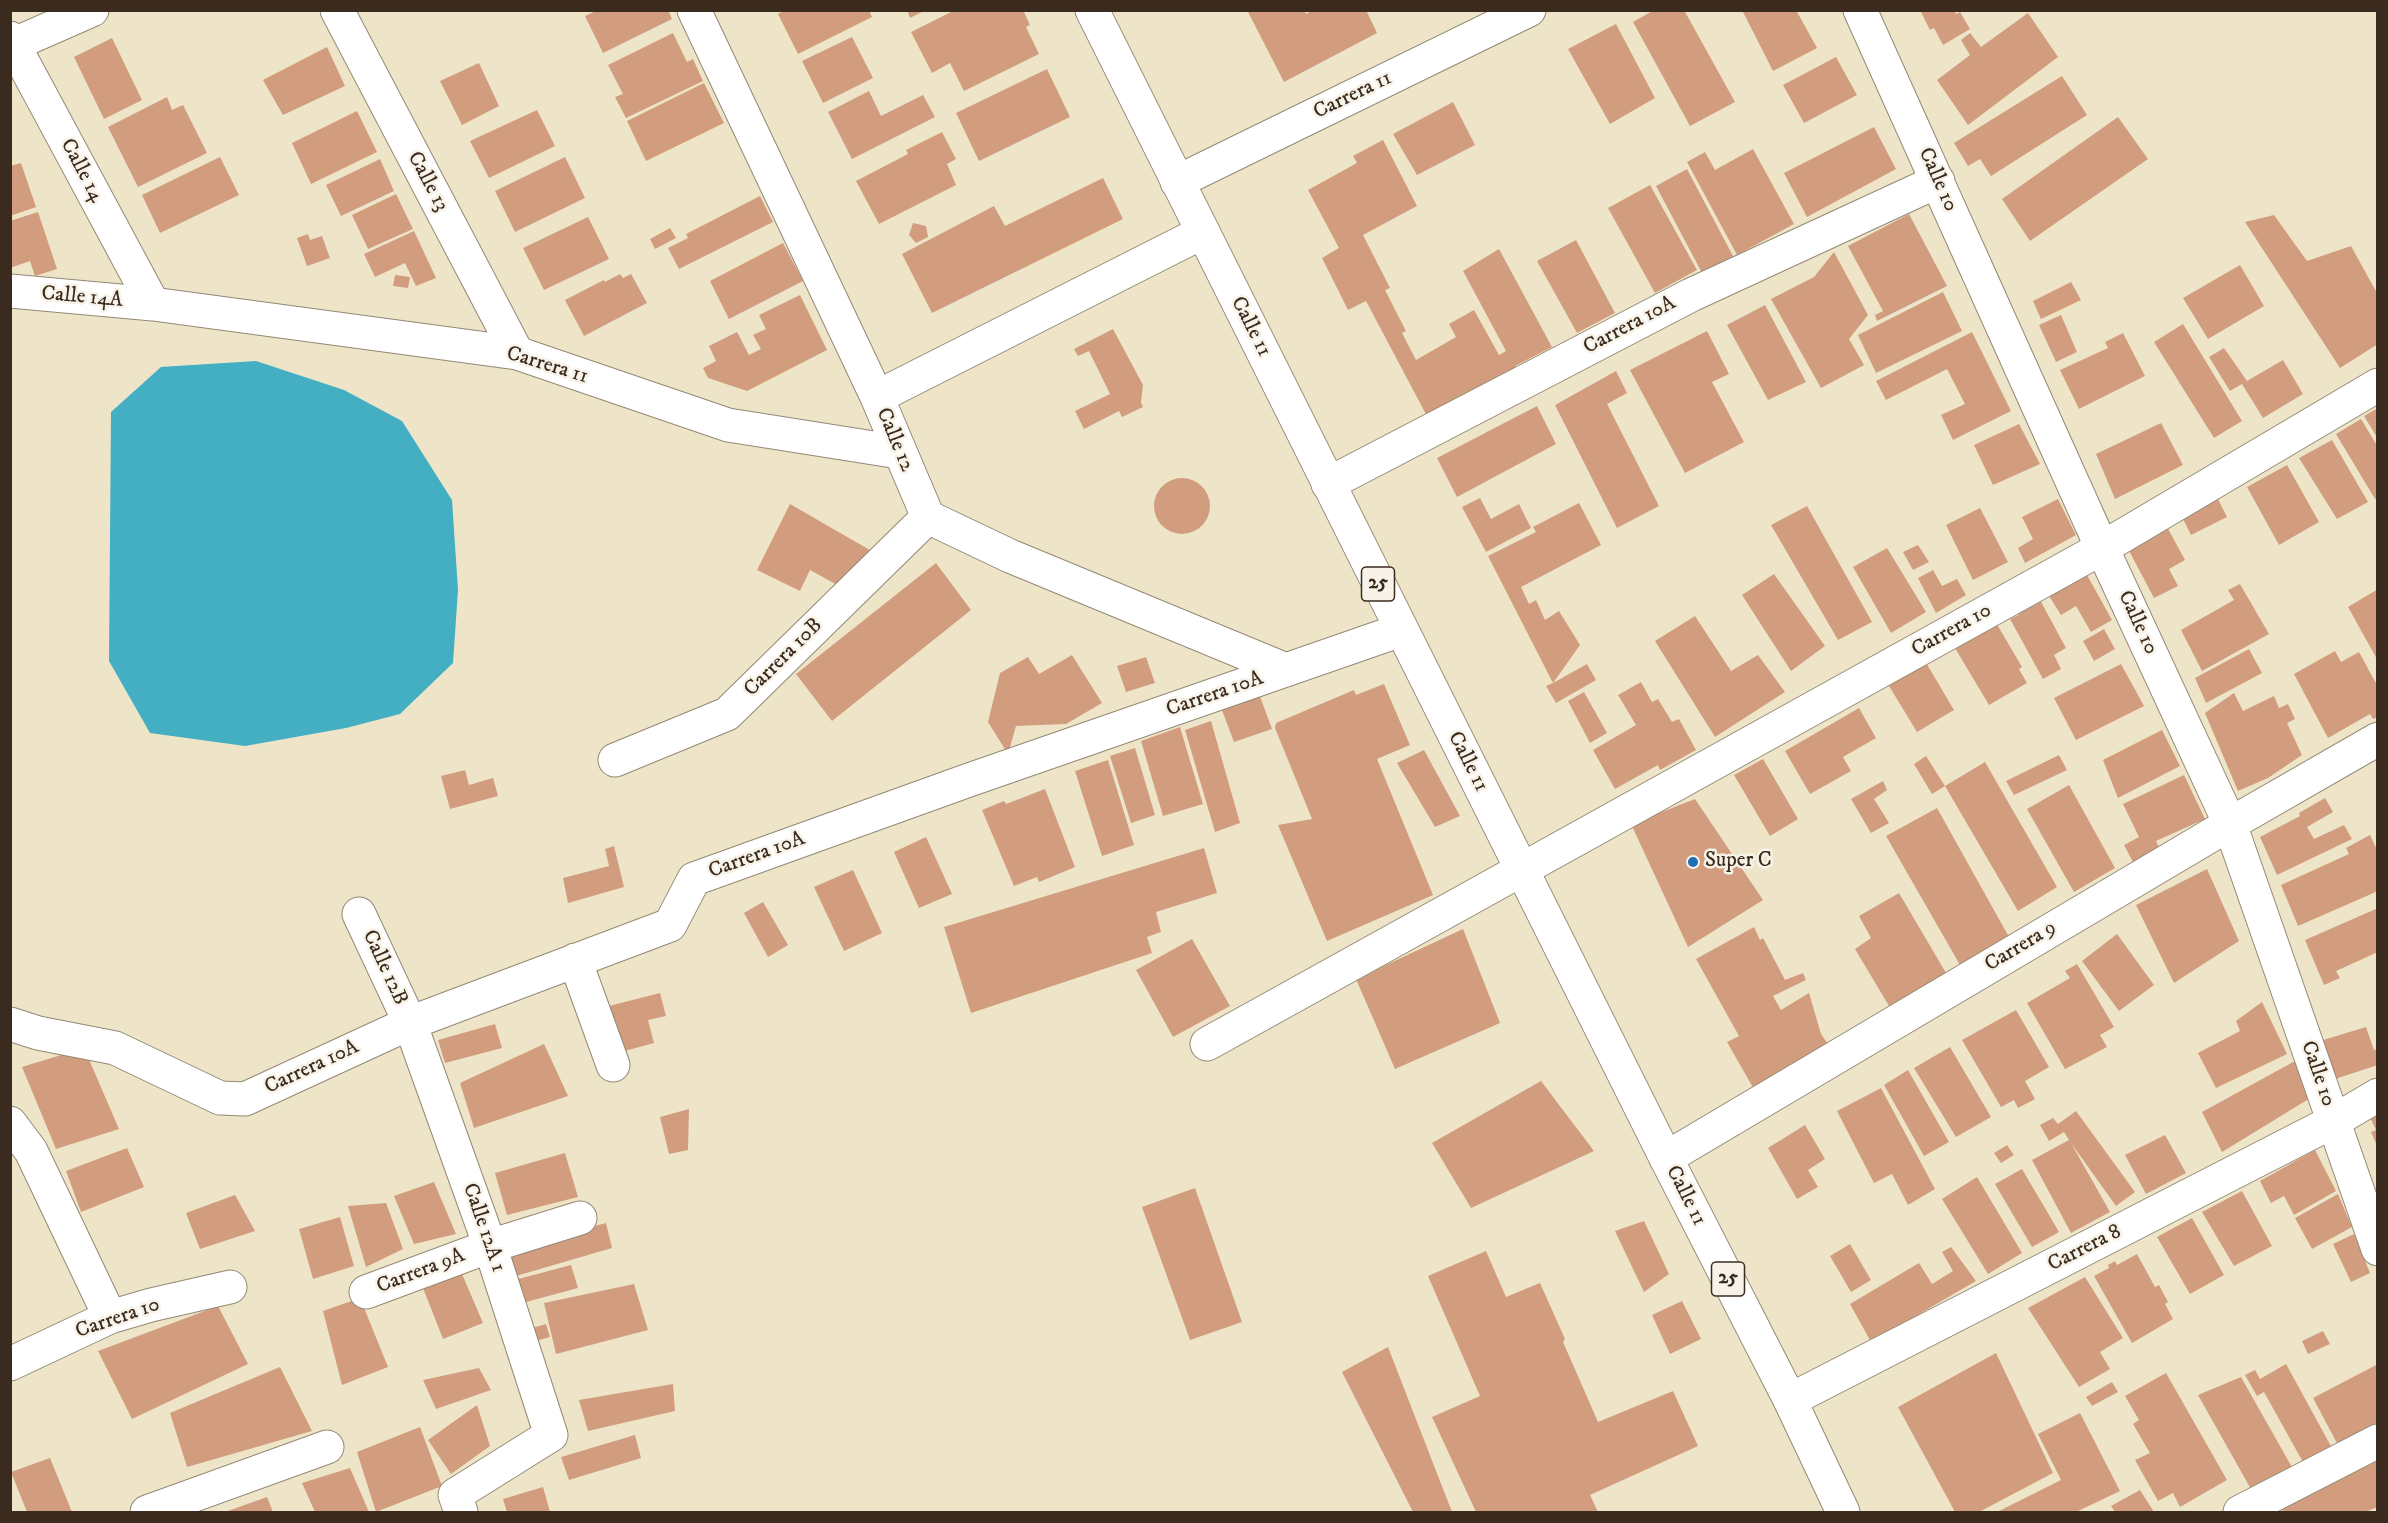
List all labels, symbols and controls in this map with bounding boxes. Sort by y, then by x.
street label: Carrera 11 [1310,66,1396,126]
street label: Calle 14 [54,135,108,207]
street label: Calle 10 [1912,144,1962,216]
street label: Calle 13 [401,148,453,216]
street label: Calle 14A [40,282,124,314]
street label: Carrera 10A [1580,291,1680,361]
street label: Calle 11 [1224,293,1276,361]
street label: Carrera 11 [503,342,591,390]
street label: Calle 12 [869,404,919,476]
road number: 25 [1362,567,1394,601]
street label: Calle 10 [2111,587,2163,659]
street label: Carrera 10 [1908,599,1996,663]
street label: Carrera 10B [739,613,829,703]
street label: Carrera 10A [1163,667,1267,723]
street label: Calle 11 [1441,728,1493,796]
street label: Carrera 10A [705,827,809,885]
place label: Super C [1705,849,1772,875]
marker: Super C [1686,855,1700,869]
street label: Carrera 9 [1981,916,2061,978]
street label: Calle 12B [356,926,412,1010]
street label: Carrera 10A [261,1035,363,1101]
street label: Calle 10 [2294,1038,2340,1110]
street label: Calle 11 [1659,1162,1711,1230]
street label: Calle 12A 1 [456,1180,510,1276]
street label: Carrera 8 [2044,1220,2126,1278]
street label: Carrera 9A [373,1244,469,1300]
road number: 25 [1712,1262,1744,1296]
street label: Carrera 10 [73,1293,163,1345]

